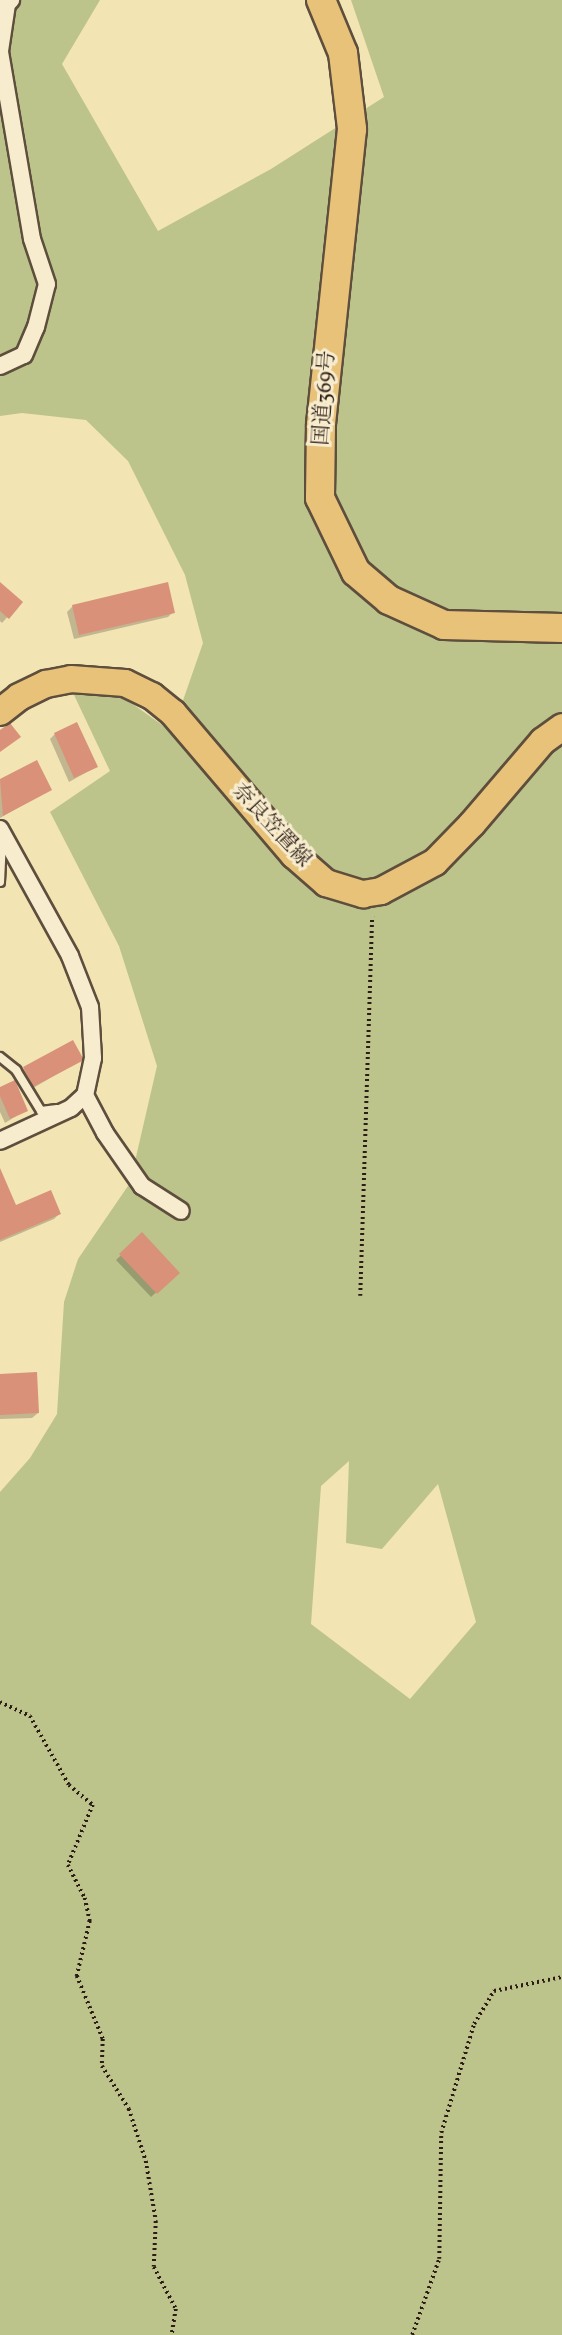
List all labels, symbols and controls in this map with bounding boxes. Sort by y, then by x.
street label: 国道369号 [309,350,341,446]
street label: 奈良笠置線 [226,779,316,873]

